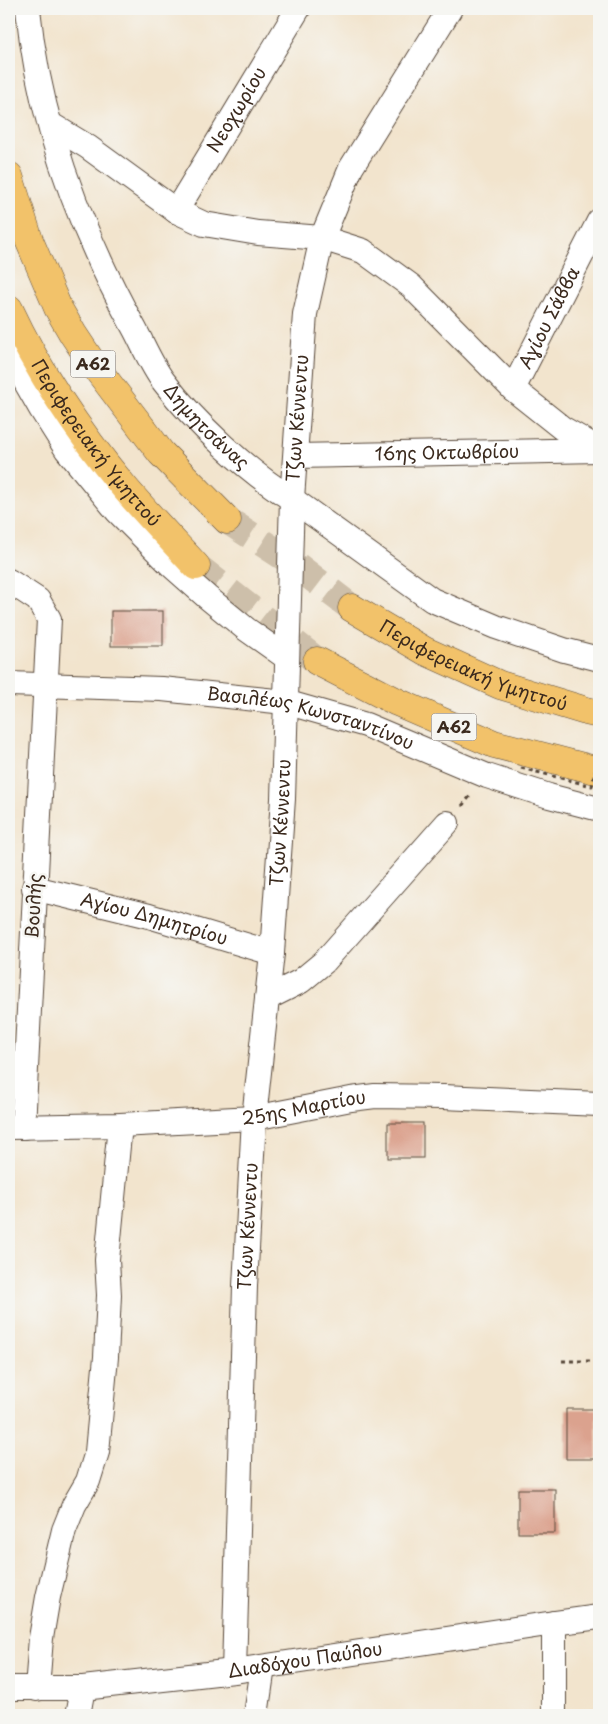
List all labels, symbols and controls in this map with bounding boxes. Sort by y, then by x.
street label: Νεοχωρίου [199,61,272,157]
street label: Αγίου Σάββα [511,261,586,373]
road number: Α62 [70,350,116,378]
street label: Περιφερειακή Υμηττού [25,353,168,532]
street label: Τζων Κέννεντυ [278,353,314,483]
street label: Δημητσάνας [158,377,256,475]
street label: 16ης Οκτωβρίου [374,437,520,466]
street label: Περιφερειακή Υμηττού [375,612,571,717]
street label: Βασιλέως Κωνσταντίνου [206,679,419,756]
road number: Α62 [432,714,476,740]
street label: Τζων Κέννεντυ [262,759,296,887]
street label: Βουλής [17,873,48,939]
street label: Αγίου Δημητρίου [78,885,231,951]
street label: 25ης Μαρτίου [241,1082,367,1131]
street label: Τζων Κέννεντυ [230,1162,264,1291]
street label: Διαδόχου Παύλου [226,1634,384,1684]

